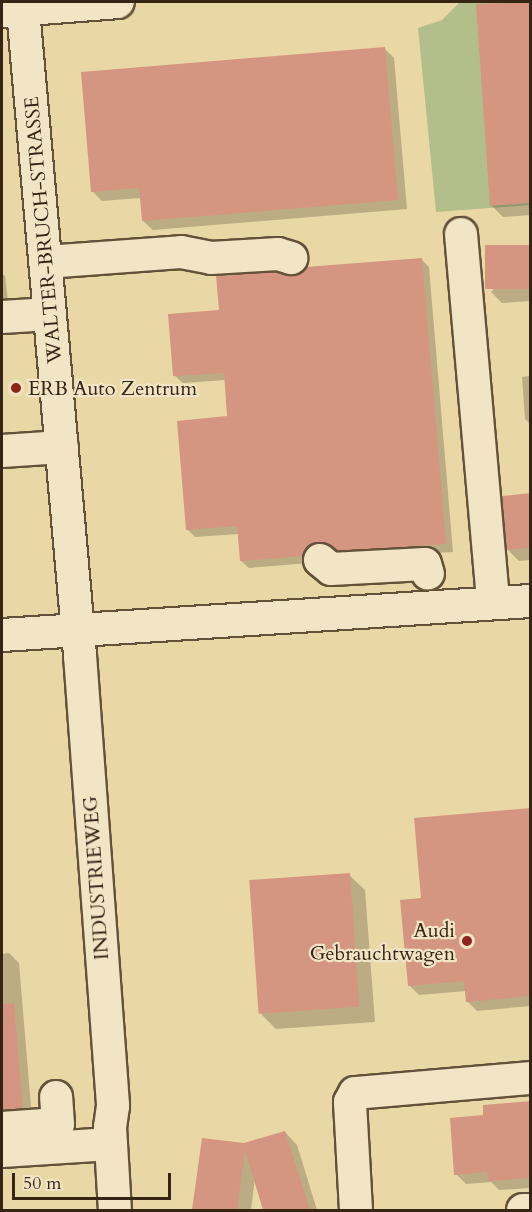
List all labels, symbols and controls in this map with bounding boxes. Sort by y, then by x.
street label: WALTER-BRUCH-STRASSE [19,95,67,365]
place label: ERB Auto Zentrum [28,376,197,400]
marker: ERB Auto Zentrum [9,381,23,395]
street label: INDUSTRIEWEG [78,795,114,961]
place label: Audi Gebrauchtwagen [310,918,455,965]
marker: Audi Gebrauchtwagen [460,934,474,948]
scale bar [15,1161,174,1199]
text: 50 m [23,1171,62,1196]

